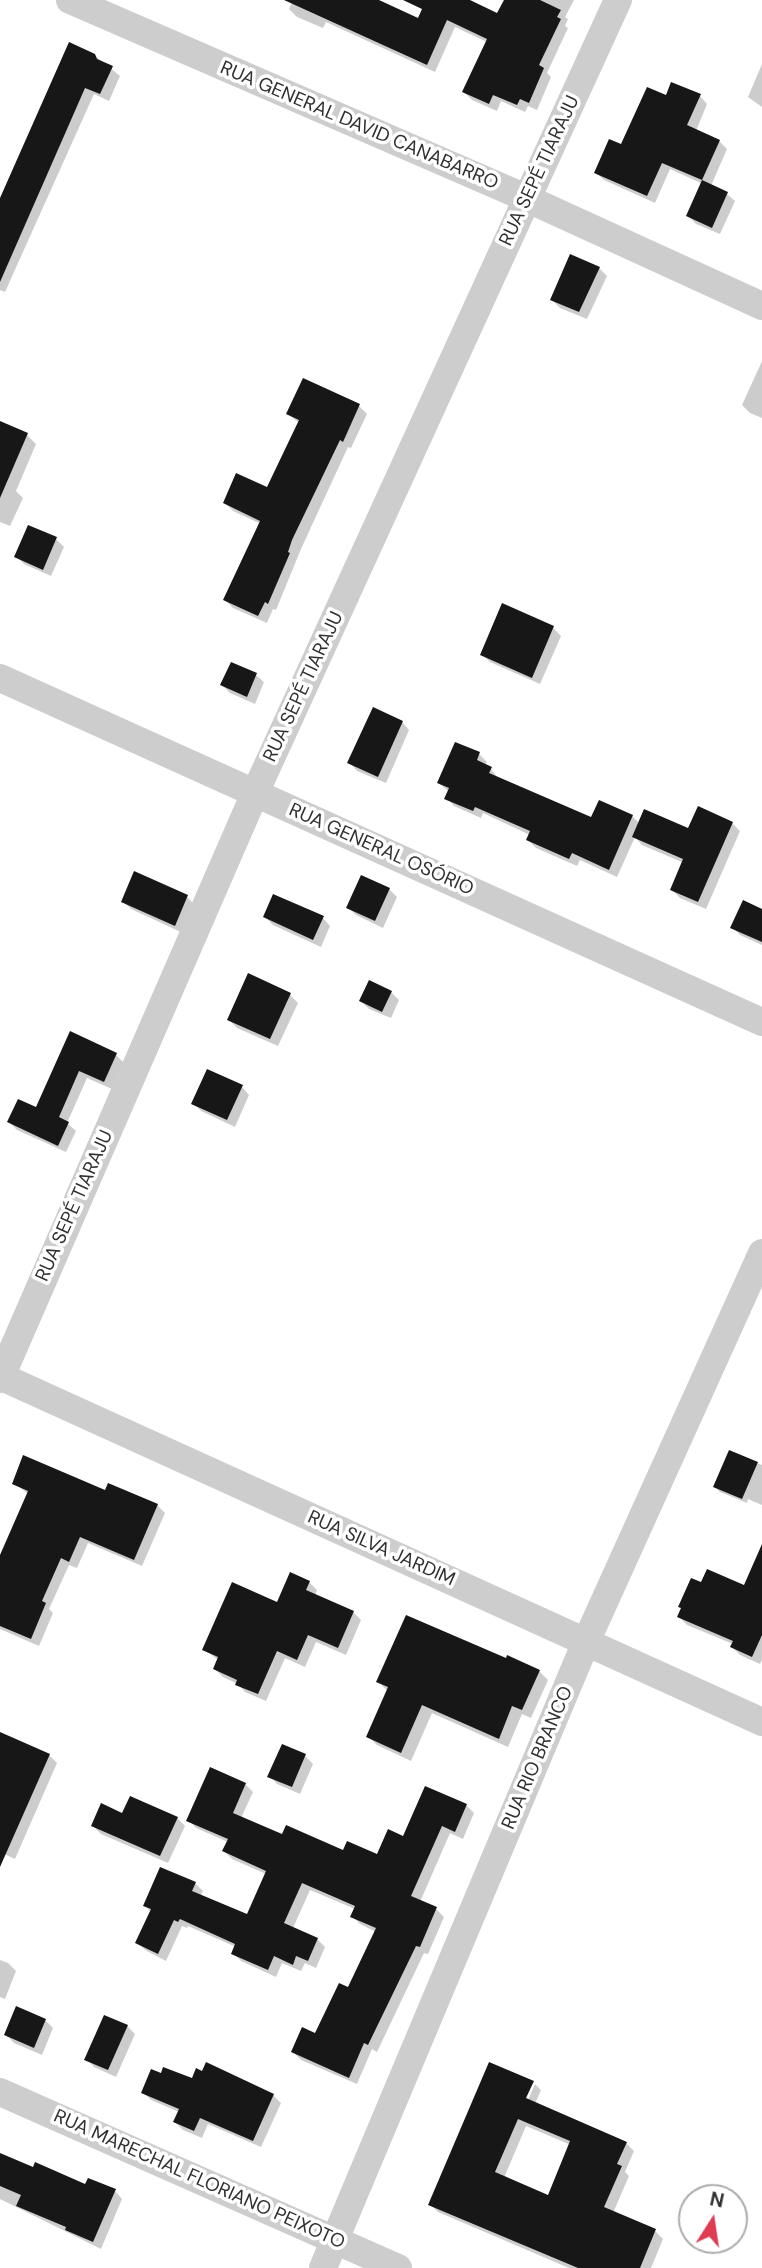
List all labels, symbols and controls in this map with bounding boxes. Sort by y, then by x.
street label: RUA GENERAL DAVID CANABARRO [217,57,501,195]
street label: RUA SEPÉ TIARAJU [495,92,585,250]
street label: RUA SEPÉ TIARAJU [259,608,349,766]
street label: RUA GENERAL OSÓRIO [285,799,477,901]
street label: RUA SEPÉ TIARAJU [31,1127,119,1285]
street label: RUA SILVA JARDIM [304,1506,458,1592]
street label: RUA RIO BRANCO [498,1683,578,1833]
street label: RUA MARECHAL FLORIANO PEIXOTO [50,2105,348,2255]
north arrow [678,2184,748,2254]
text: N [708,2186,726,2214]

